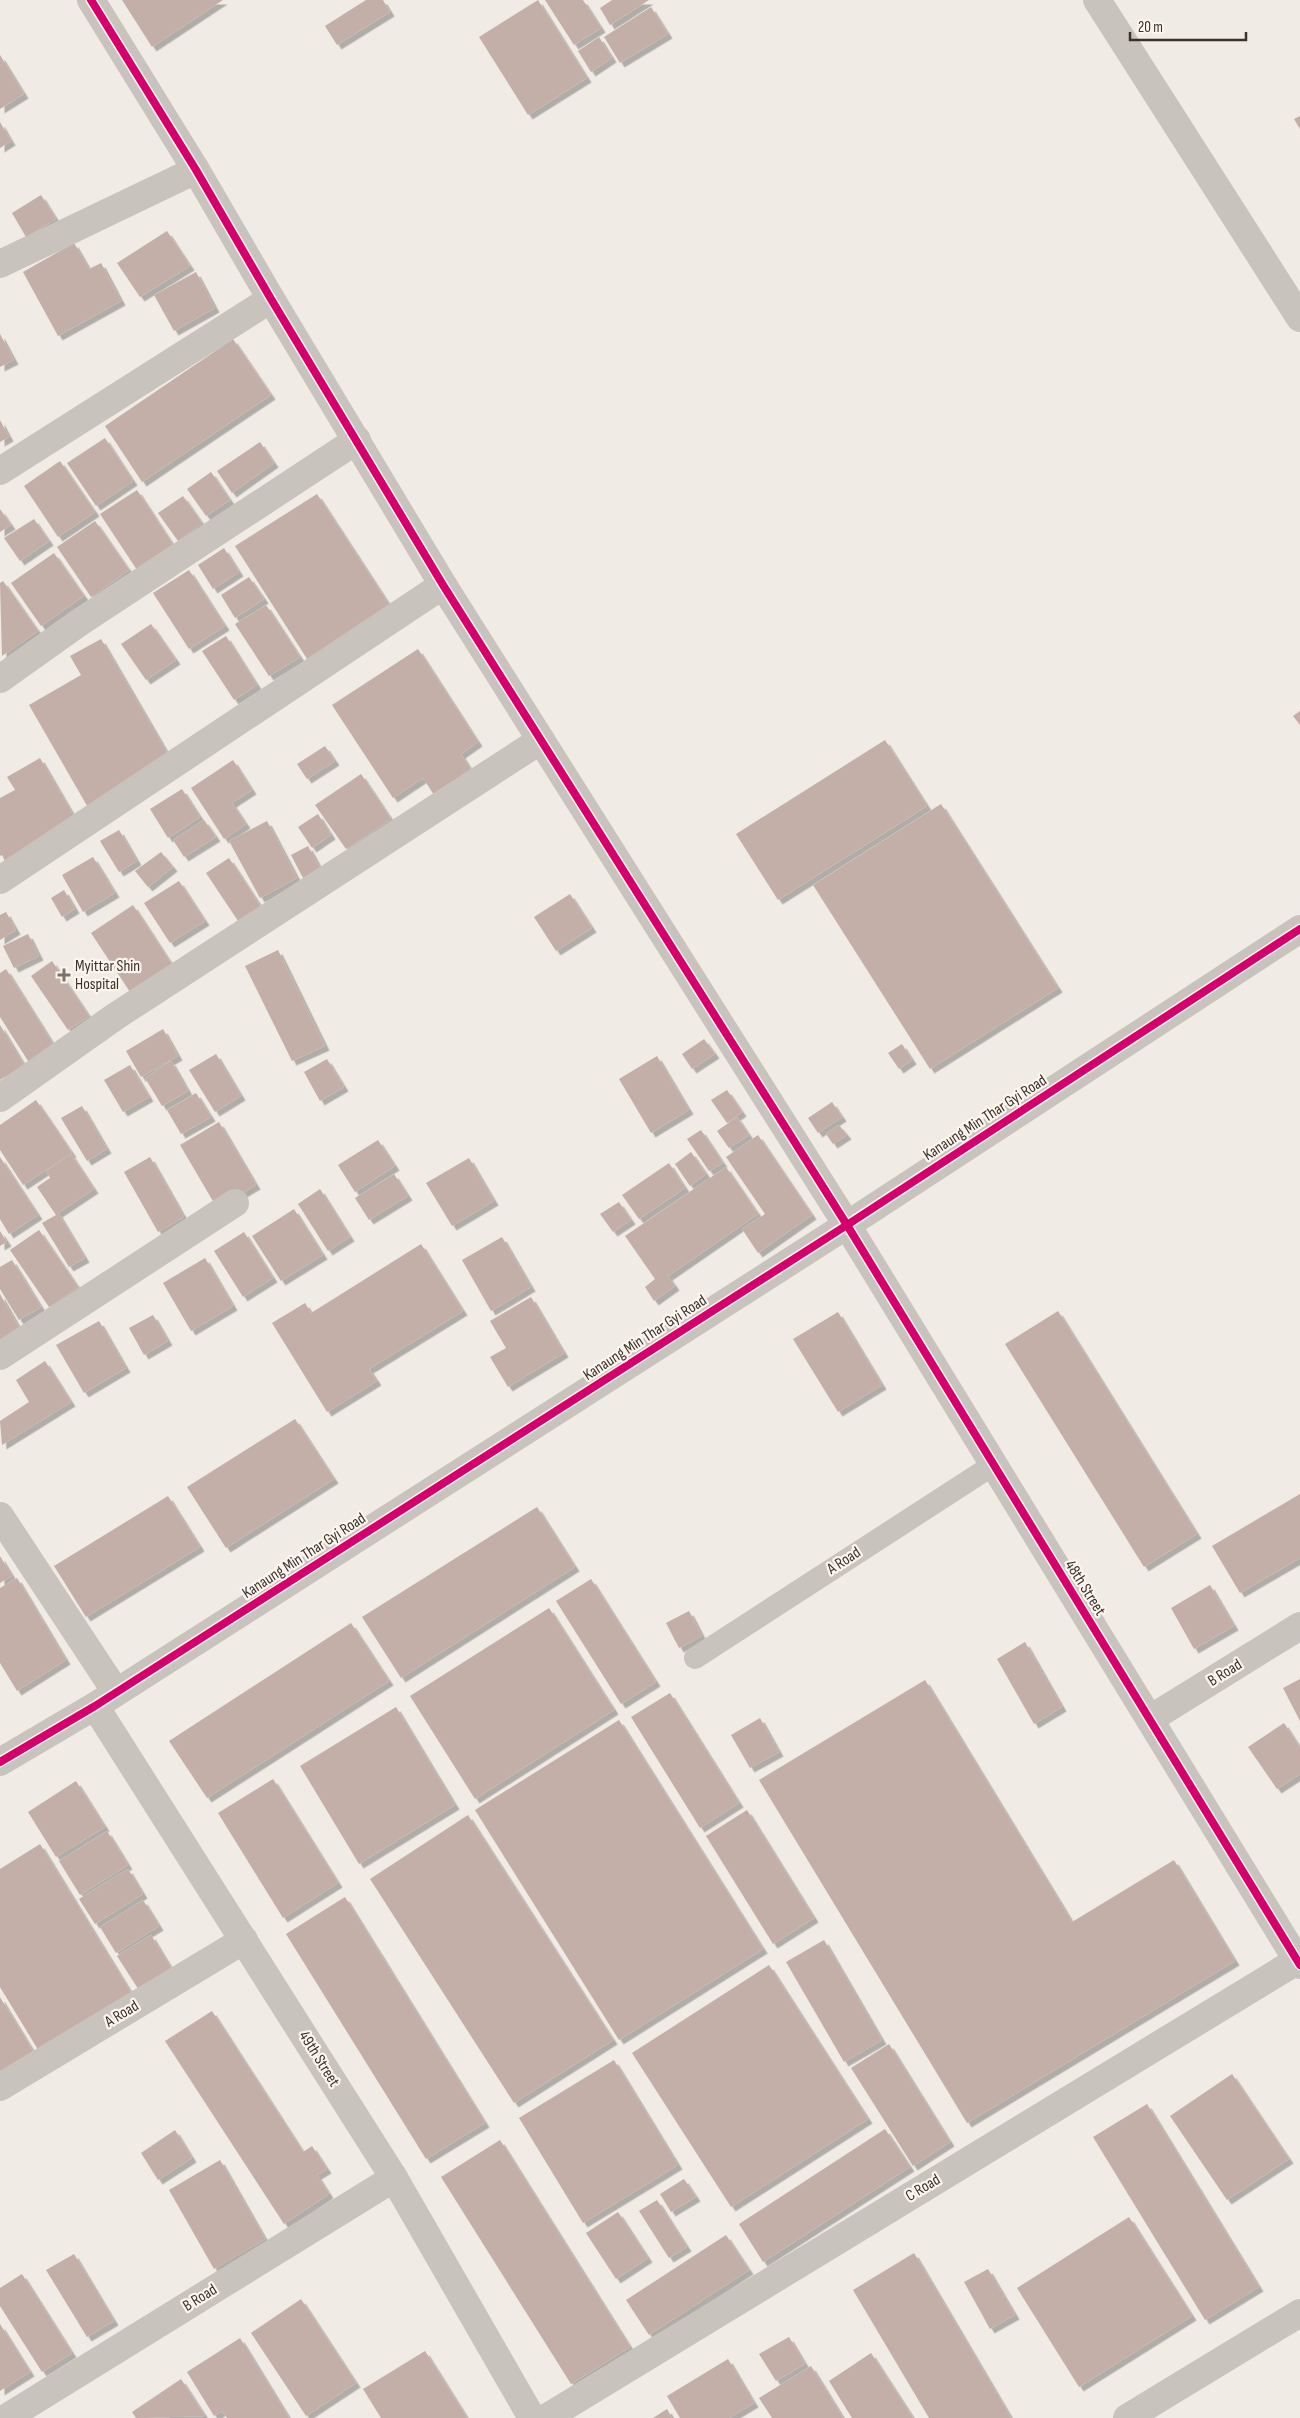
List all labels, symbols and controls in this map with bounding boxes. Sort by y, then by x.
scale bar [1130,10,1246,42]
text: 20 m [1138,18,1163,37]
place label: Myittar Shin Hospital [75,957,140,994]
marker: Myittar Shin Hospital [57,968,71,982]
street label: Kanaung Min Thar Gyi Road [920,1071,1050,1165]
street label: Kanaung Min Thar Gyi Road [580,1291,710,1385]
street label: Kanaung Min Thar Gyi Road [239,1509,369,1603]
street label: A Road [823,1543,864,1579]
street label: 48th Street [1061,1557,1109,1619]
street label: B Road [1205,1655,1245,1691]
street label: A Road [101,1997,142,2032]
street label: 49th Street [295,2028,344,2090]
street label: C Road [902,2170,944,2206]
street label: B Road [180,2280,220,2316]

